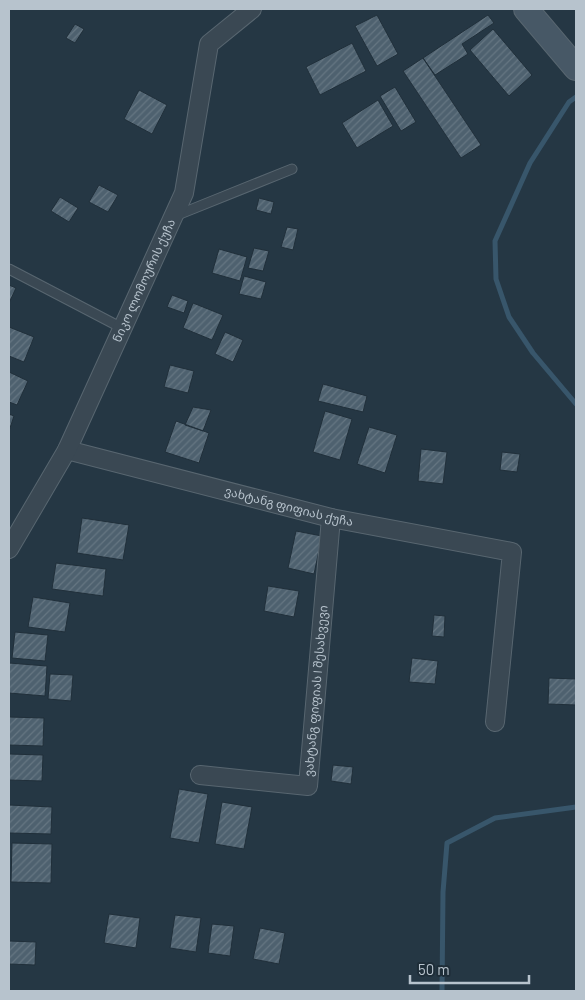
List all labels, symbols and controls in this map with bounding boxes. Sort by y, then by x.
street label: ნიკო ლომოურის ქუჩა [109,216,177,344]
street label: ვახტანგ ფიფიას ქუჩა [223,483,354,528]
street label: ვახტანგ ფიფიას I შესახვევი [301,604,330,777]
scale bar [410,952,529,984]
text: 50 m [418,960,450,978]

